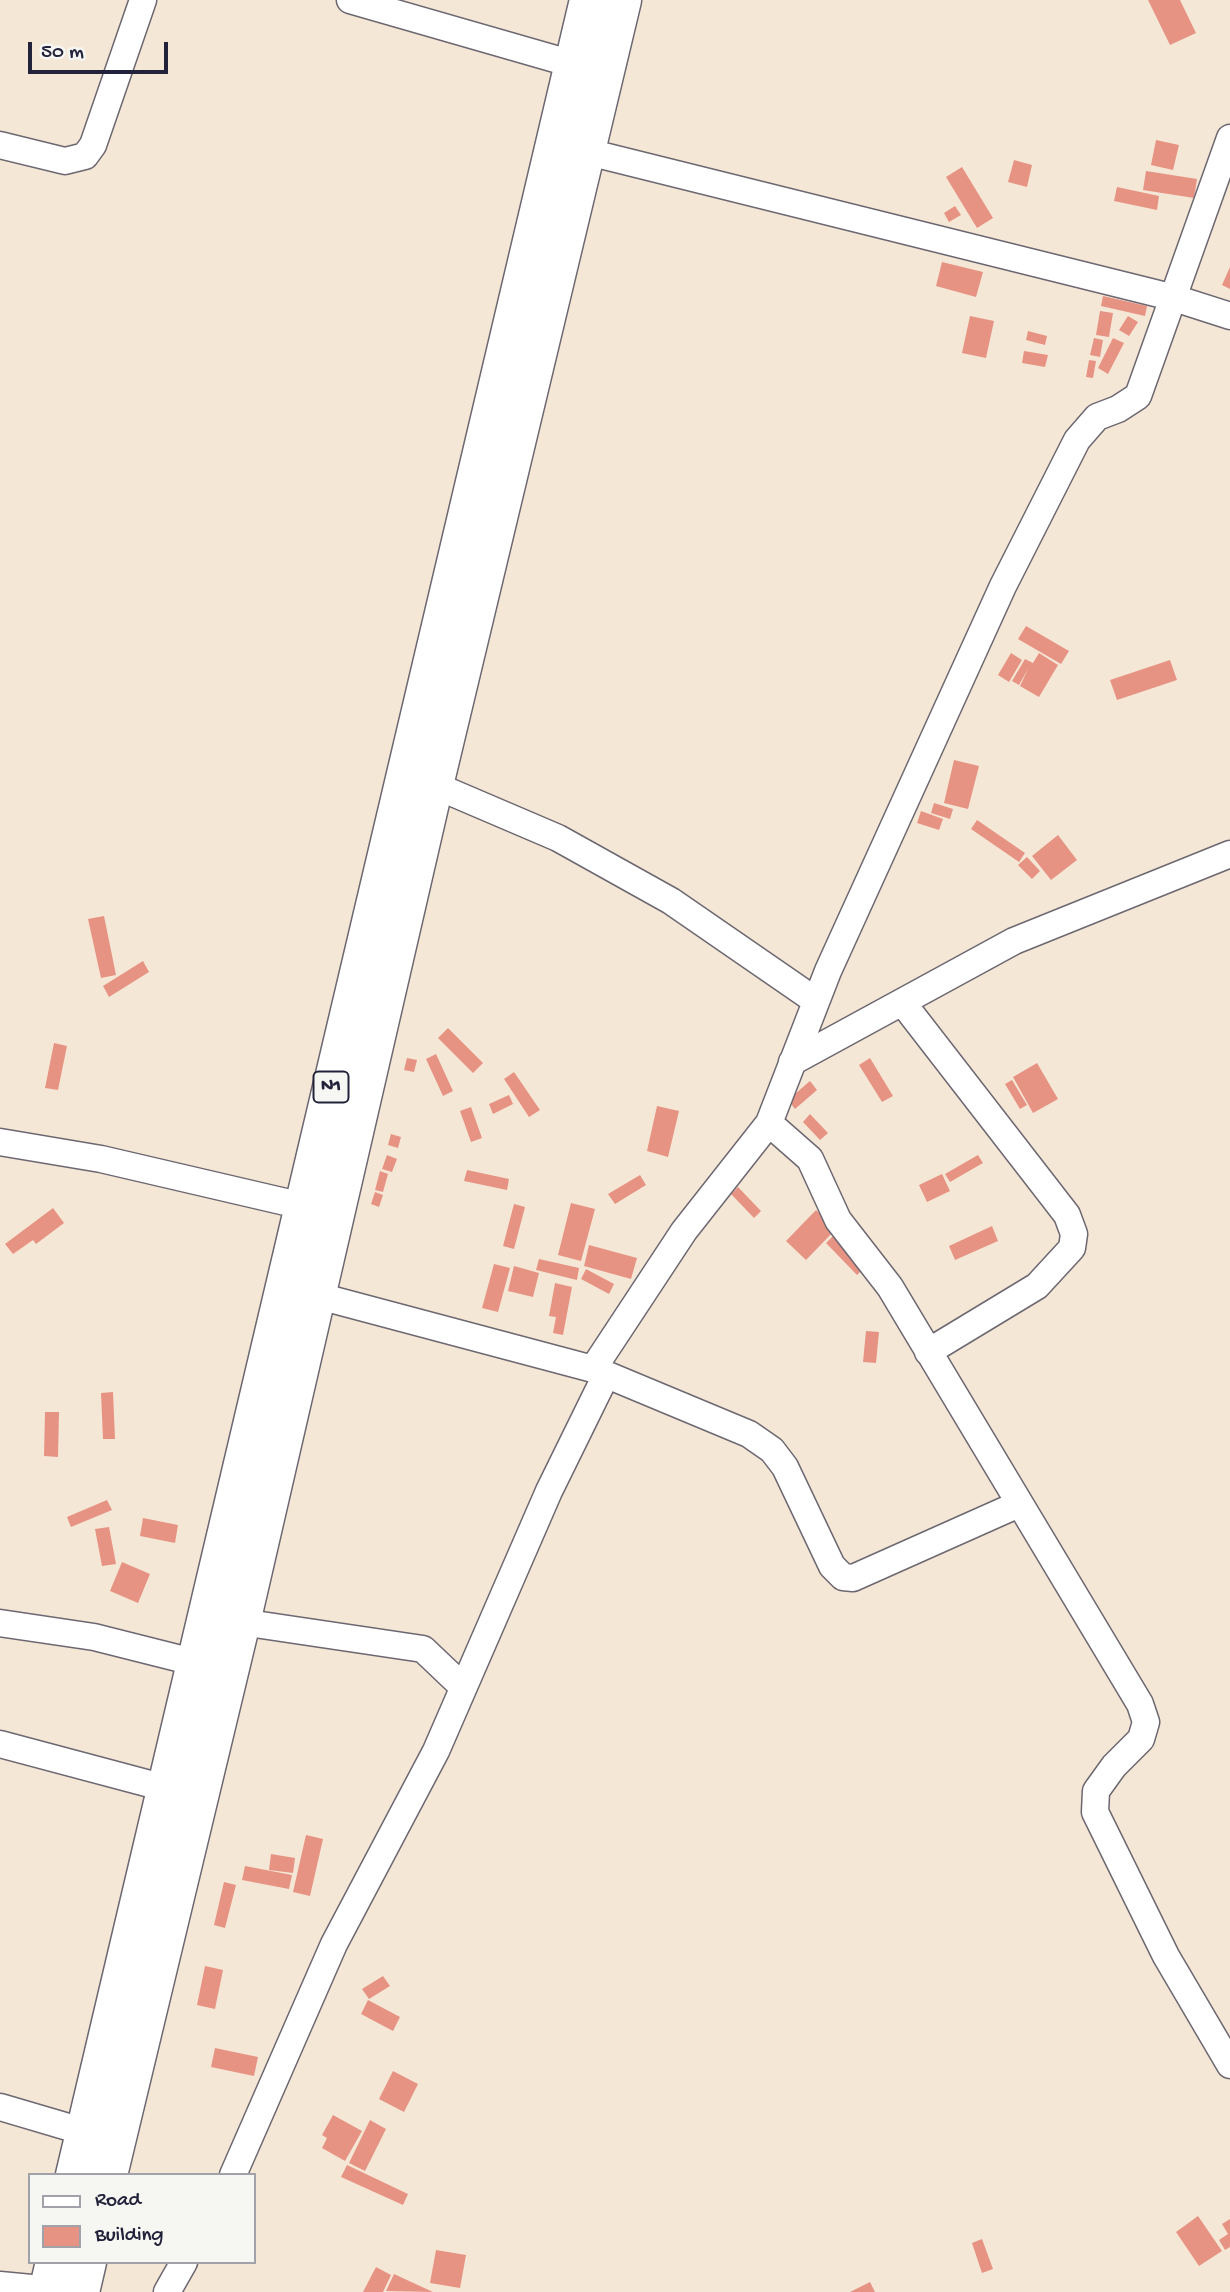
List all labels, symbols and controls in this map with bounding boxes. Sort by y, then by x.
scale bar [32,28,172,72]
text: 50 m [41,41,84,66]
road number: N1 [314,1072,348,1102]
legend [28,2173,256,2264]
text: Road [95,2189,141,2214]
text: Building [95,2224,164,2249]

